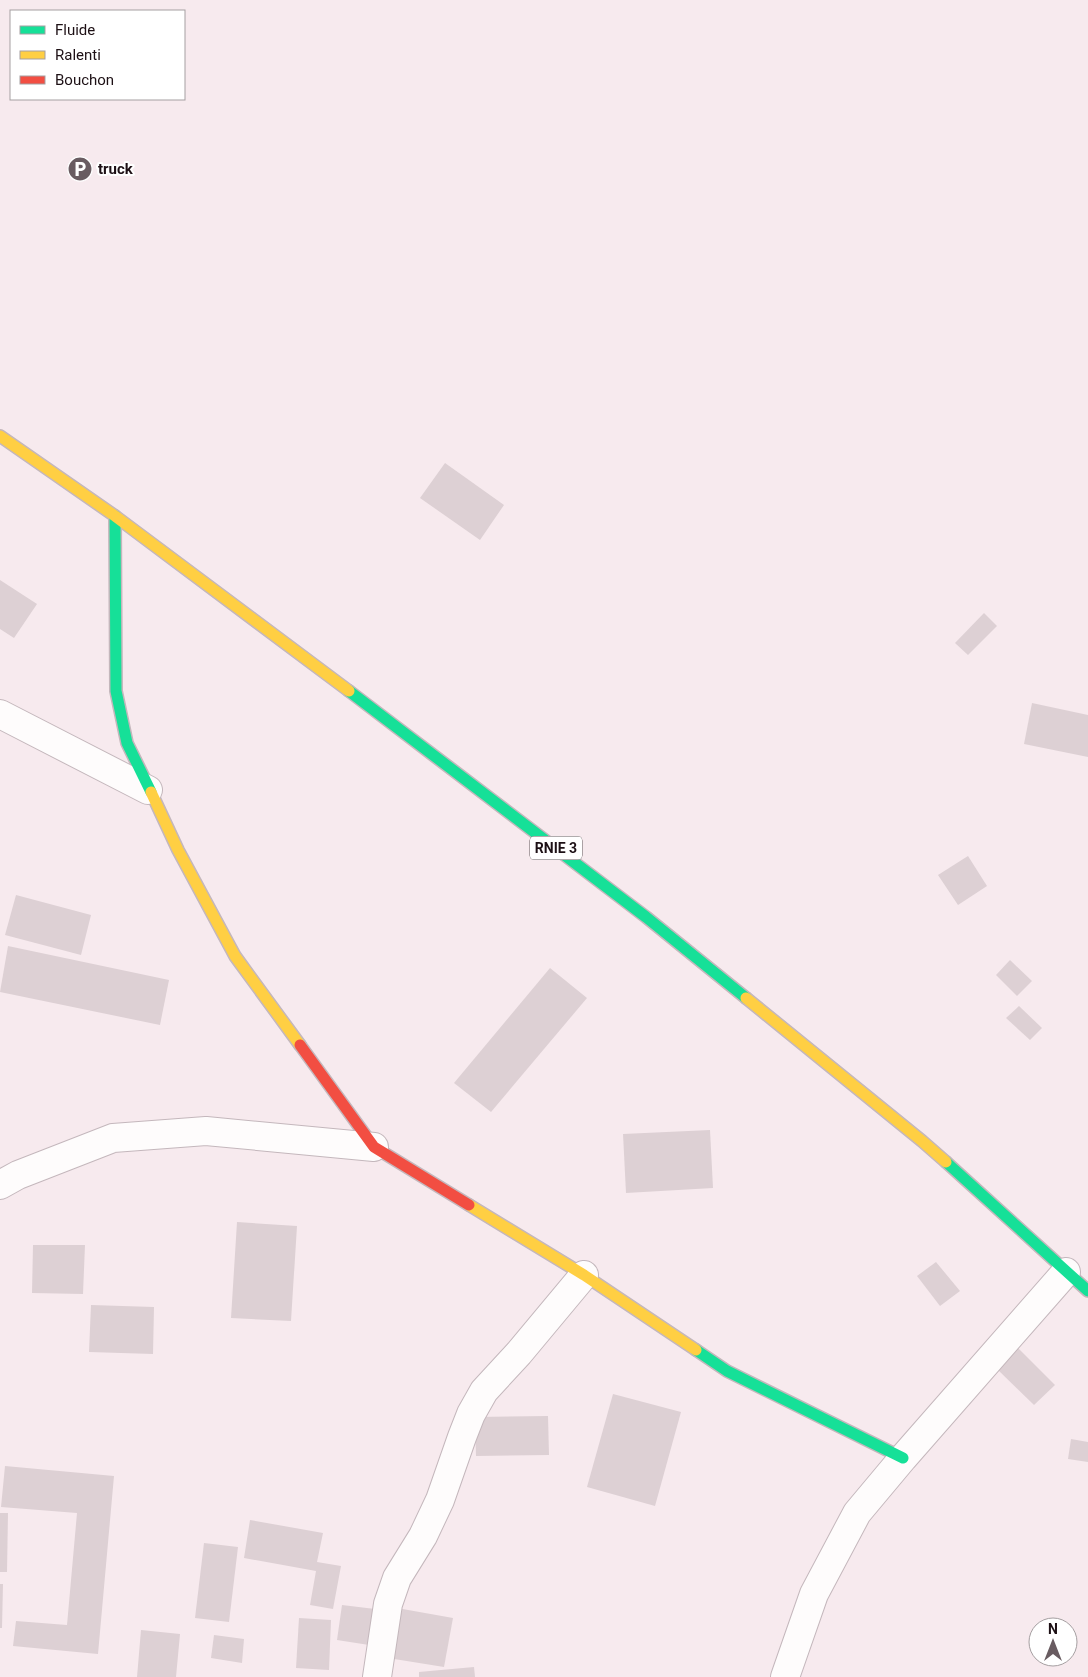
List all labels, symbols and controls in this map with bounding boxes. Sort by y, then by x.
legend [10,10,185,100]
text: Fluide [55,21,95,39]
text: Ralenti [55,46,101,64]
text: Bouchon [55,71,114,89]
parking icon: truck [67,156,93,182]
place label: truck [98,160,134,178]
road number: RNIE 3 [530,836,582,860]
north arrow [1028,1617,1078,1667]
text: N [1048,1621,1058,1637]

